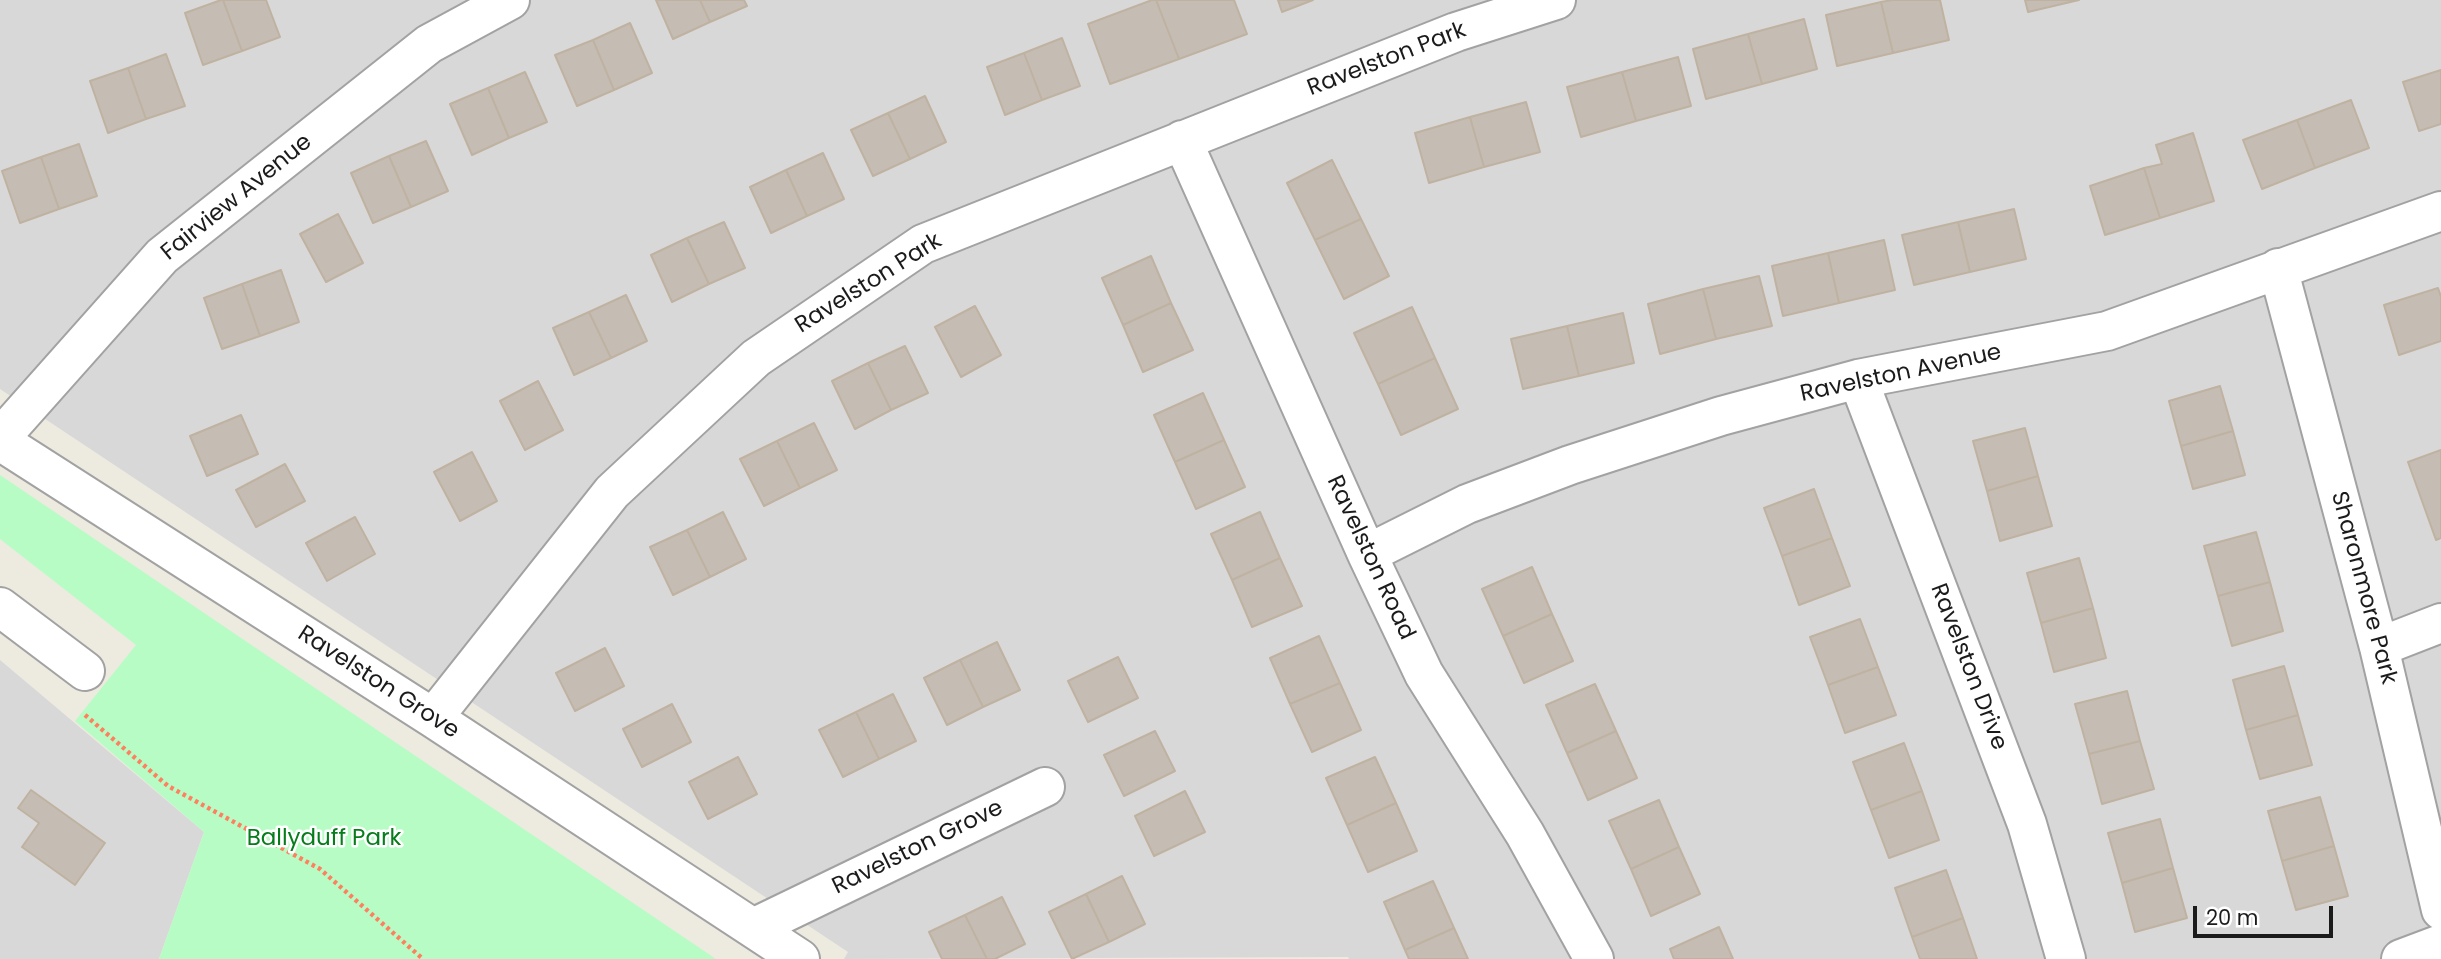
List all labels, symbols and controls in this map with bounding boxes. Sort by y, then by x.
street label: Ravelston Park [1304,17,1470,103]
street label: Fairview Avenue [156,129,318,267]
street label: Ravelston Park [791,228,947,340]
street label: Ravelston Avenue [1798,339,2004,409]
street label: Ravelston Road [1320,471,1420,645]
street label: Sharonmore Park [2324,489,2402,687]
street label: Ravelston Drive [1924,580,2012,754]
street label: Ravelston Grove [292,621,464,745]
street label: Ravelston Grove [828,795,1008,901]
park label: Ballyduff Park [247,825,401,853]
scale bar [2196,892,2336,936]
text: 20 m [2206,903,2259,932]

